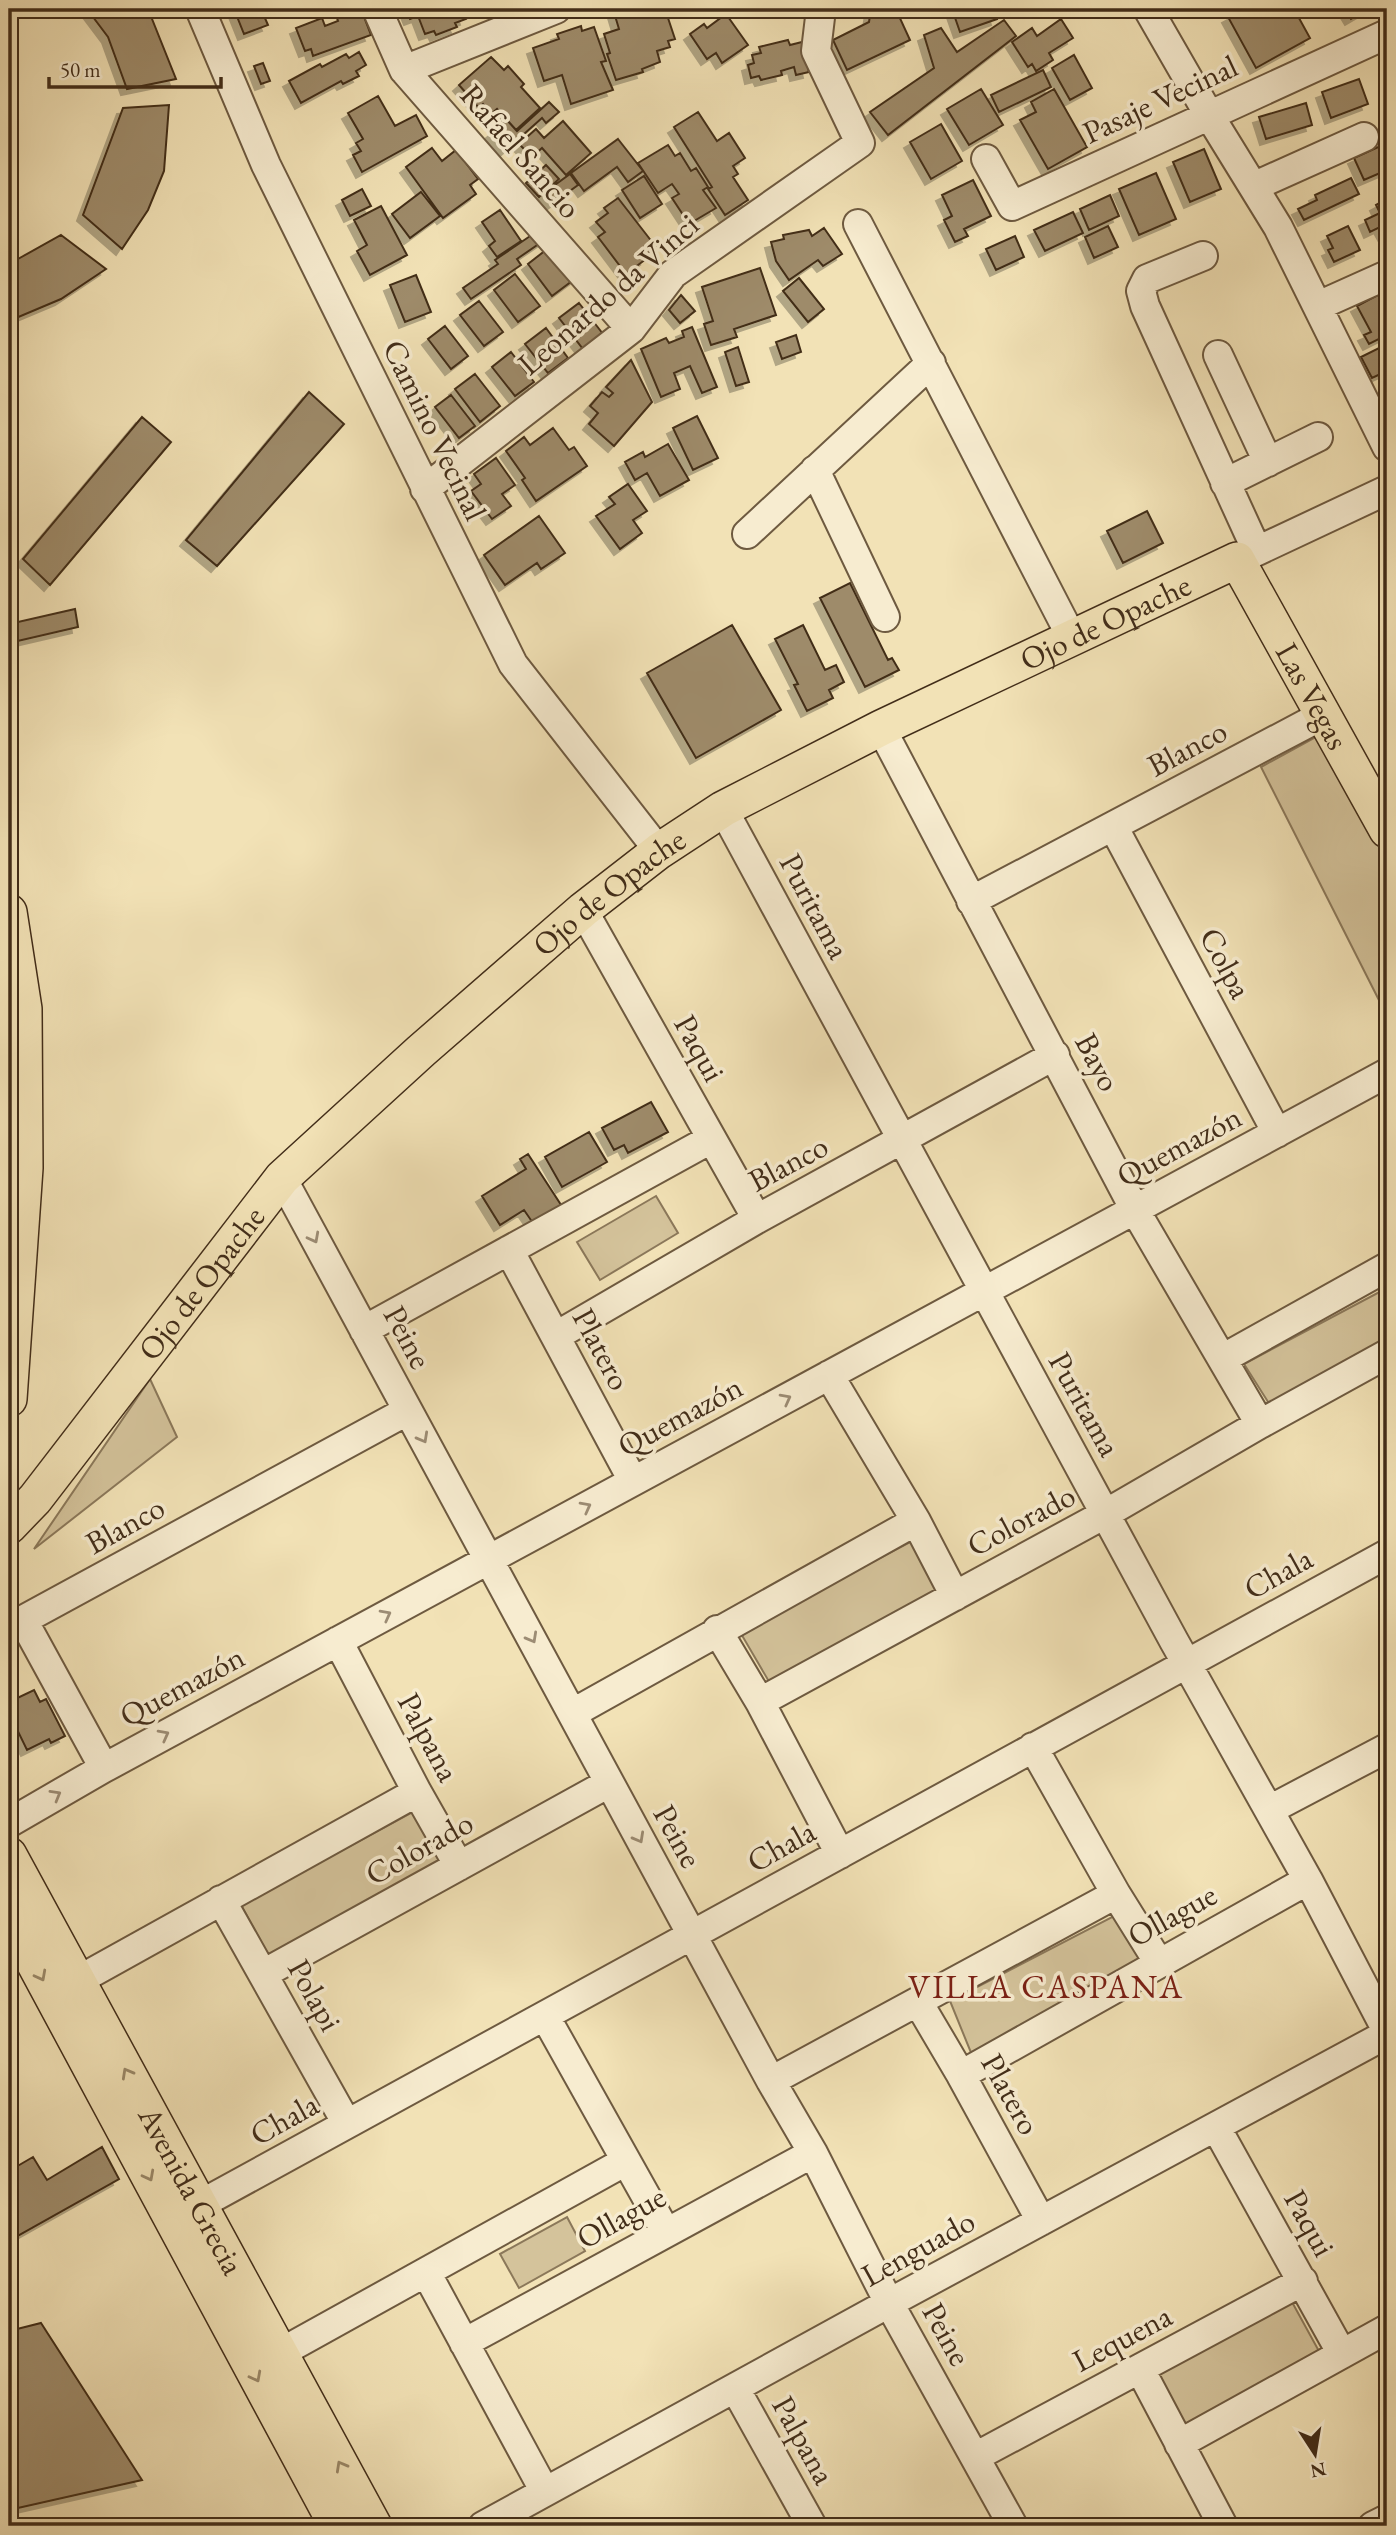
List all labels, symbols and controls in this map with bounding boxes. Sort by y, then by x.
street label: Pasaje Vecinal [1076,45,1245,153]
scale bar [49,46,220,90]
text: 50 m [60,56,101,83]
street label: Rafael Sancio [451,75,591,227]
street label: Leonardo da Vinci [508,203,708,384]
street label: Camino Vecinal [373,333,497,528]
street label: Ojo de Opache [1013,564,1198,680]
street label: Las Vegas [1266,635,1359,757]
street label: Blanco [1140,710,1234,786]
street label: Ojo de Opache [523,818,693,966]
street label: Puritama [770,846,860,966]
street label: Colpa [1190,920,1262,1006]
street label: Paqui [665,1007,735,1089]
street label: Bayo [1065,1026,1131,1098]
street label: Quemazón [1109,1096,1249,1196]
street label: Blanco [741,1125,835,1201]
street label: Ojo de Opache [128,1197,274,1369]
one-way arrow [306,1231,319,1244]
street label: Peine [374,1298,442,1376]
street label: Platero [563,1301,641,1397]
street label: Puritama [1039,1344,1131,1464]
street label: Quemazón [610,1366,750,1466]
one-way arrow [779,1393,791,1407]
one-way arrow [414,1431,428,1444]
street label: Colorado [959,1474,1083,1566]
street label: Blanco [78,1486,172,1564]
one-way arrow [579,1502,591,1515]
street label: Chala [1236,1537,1320,1609]
one-way arrow [378,1610,391,1623]
one-way arrow [524,1631,537,1643]
street label: Quemazón [112,1636,252,1736]
street label: Palpana [388,1685,470,1789]
one-way arrow [157,1730,169,1743]
one-way arrow [49,1790,61,1803]
street label: Peine [644,1797,712,1875]
street label: Colorado [358,1801,480,1895]
street label: Chala [739,1810,823,1882]
one-way arrow [631,1831,644,1844]
street label: Ollague [1120,1873,1224,1957]
street label: Polapi [278,1951,352,2039]
district label: VILLA CASPANA [908,1965,1184,2008]
one-way arrow [33,1969,46,1981]
street label: Platero [972,2046,1050,2142]
one-way arrow [122,2068,135,2080]
street label: Chala [242,2083,326,2155]
street label: Avenida Grecia [128,2098,254,2282]
one-way arrow [140,2169,154,2181]
street label: Ollague [569,2175,673,2259]
street label: Paqui [1275,2182,1345,2264]
street label: Lenguado [854,2200,982,2296]
street label: Lequena [1065,2294,1179,2382]
street label: Peine [913,2295,981,2373]
one-way arrow [248,2369,261,2382]
street label: Palpana [763,2388,845,2492]
north arrow [1280,2420,1350,2490]
text: N [1308,2456,1329,2484]
one-way arrow [336,2461,349,2474]

